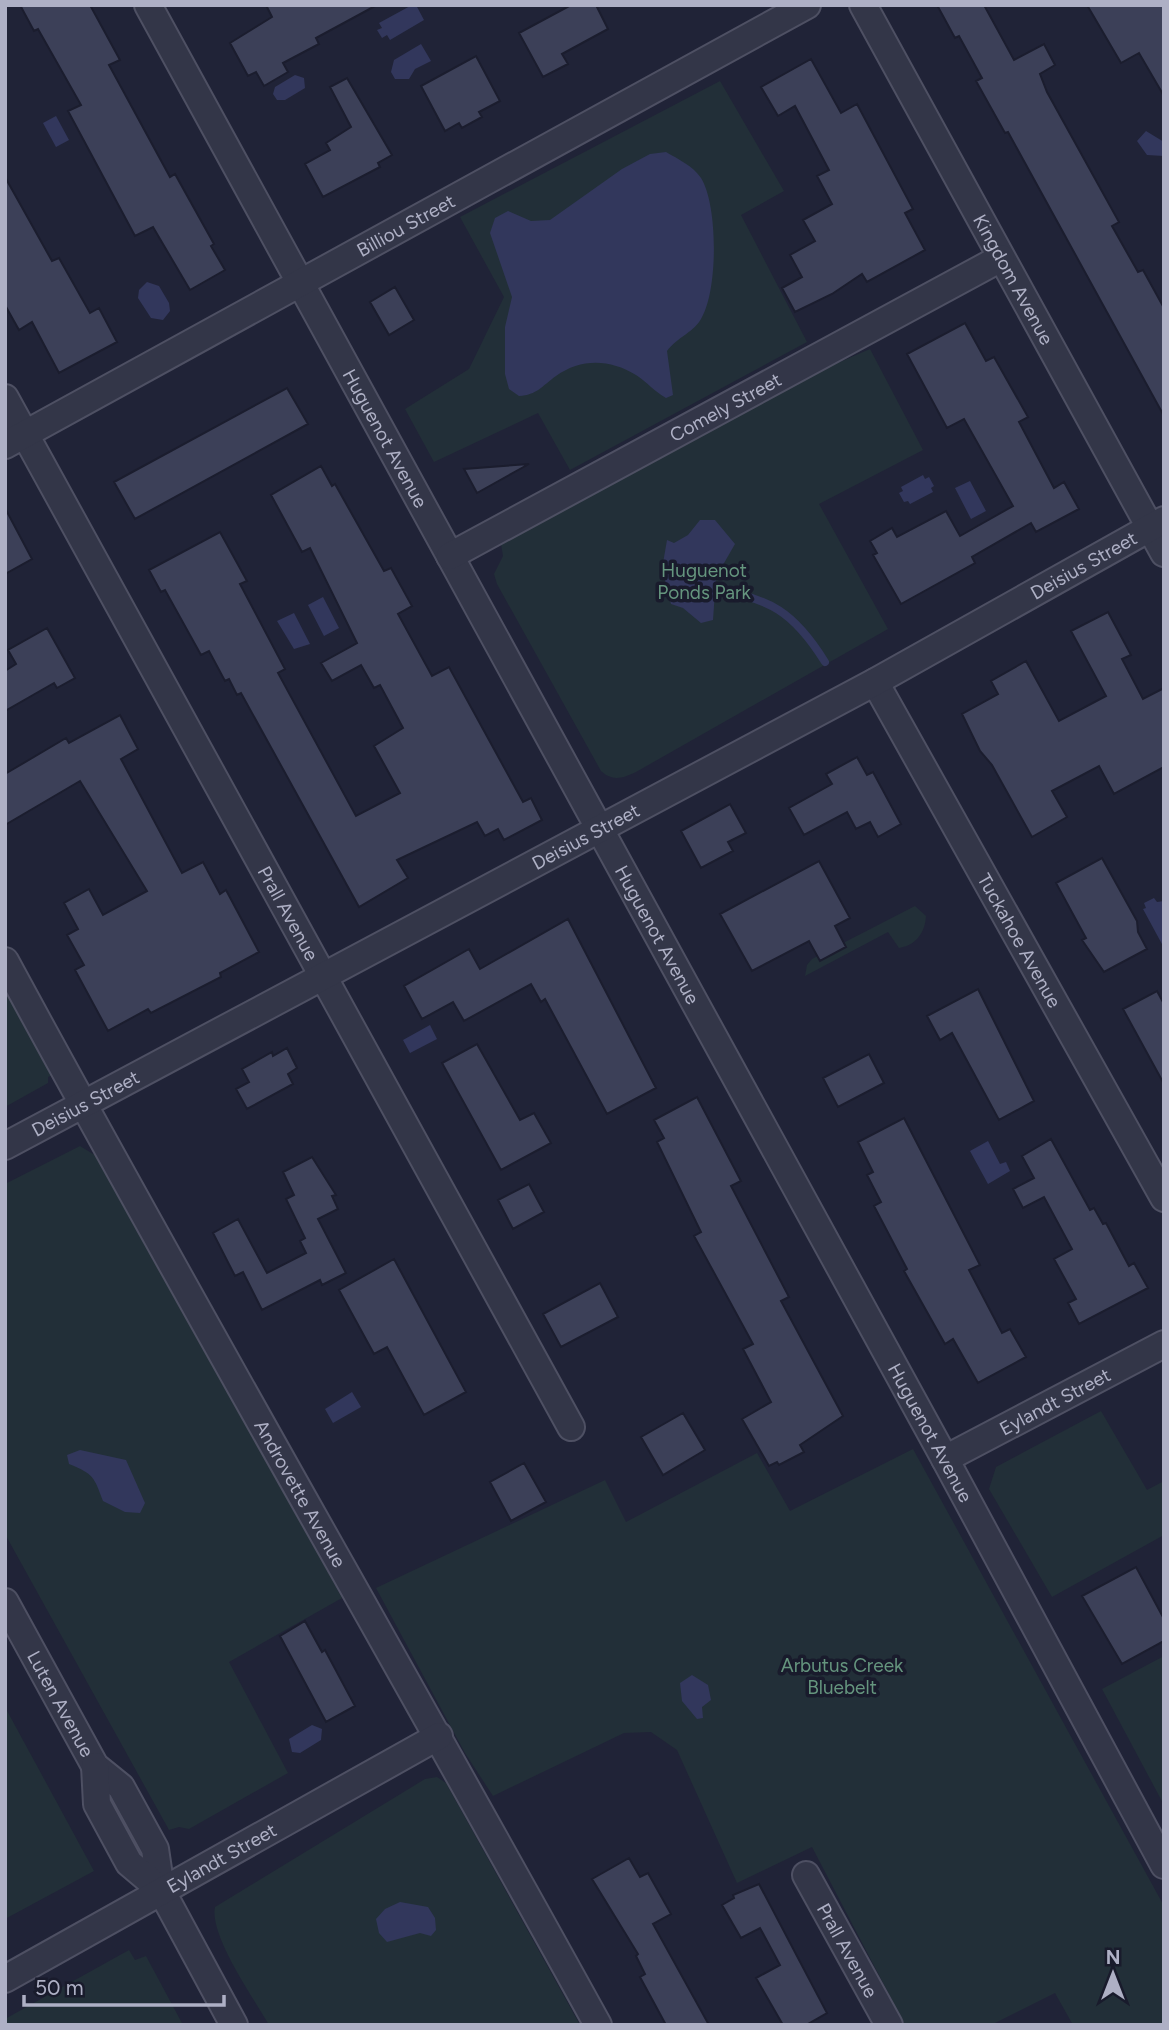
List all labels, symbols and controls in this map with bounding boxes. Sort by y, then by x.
street label: Billiou Street [353,189,459,262]
street label: Kingdom Avenue [968,210,1058,349]
street label: Huguenot Avenue [338,365,432,512]
street label: Comely Street [666,368,785,447]
street label: Deisius Street [1026,527,1141,605]
park label: Huguenot Ponds Park [657,559,751,604]
street label: Deisius Street [528,799,644,875]
street label: Huguenot Avenue [610,861,704,1008]
street label: Prall Avenue [253,862,323,965]
street label: Tuckahoe Avenue [972,869,1066,1012]
street label: Deisius Street [28,1066,143,1142]
street label: Huguenot Avenue [883,1359,977,1506]
street label: Eylandt Street [996,1363,1114,1440]
street label: Androvette Avenue [249,1416,351,1572]
street label: Luten Avenue [22,1647,99,1761]
park label: Arbutus Creek Bluebelt [781,1654,904,1699]
street label: Eylandt Street [163,1818,280,1898]
street label: Prall Avenue [812,1899,883,2002]
north arrow [1078,1939,1148,2009]
text: N [1106,1946,1120,1969]
scale bar [24,1964,224,2008]
text: 50 m [35,1975,84,2000]

